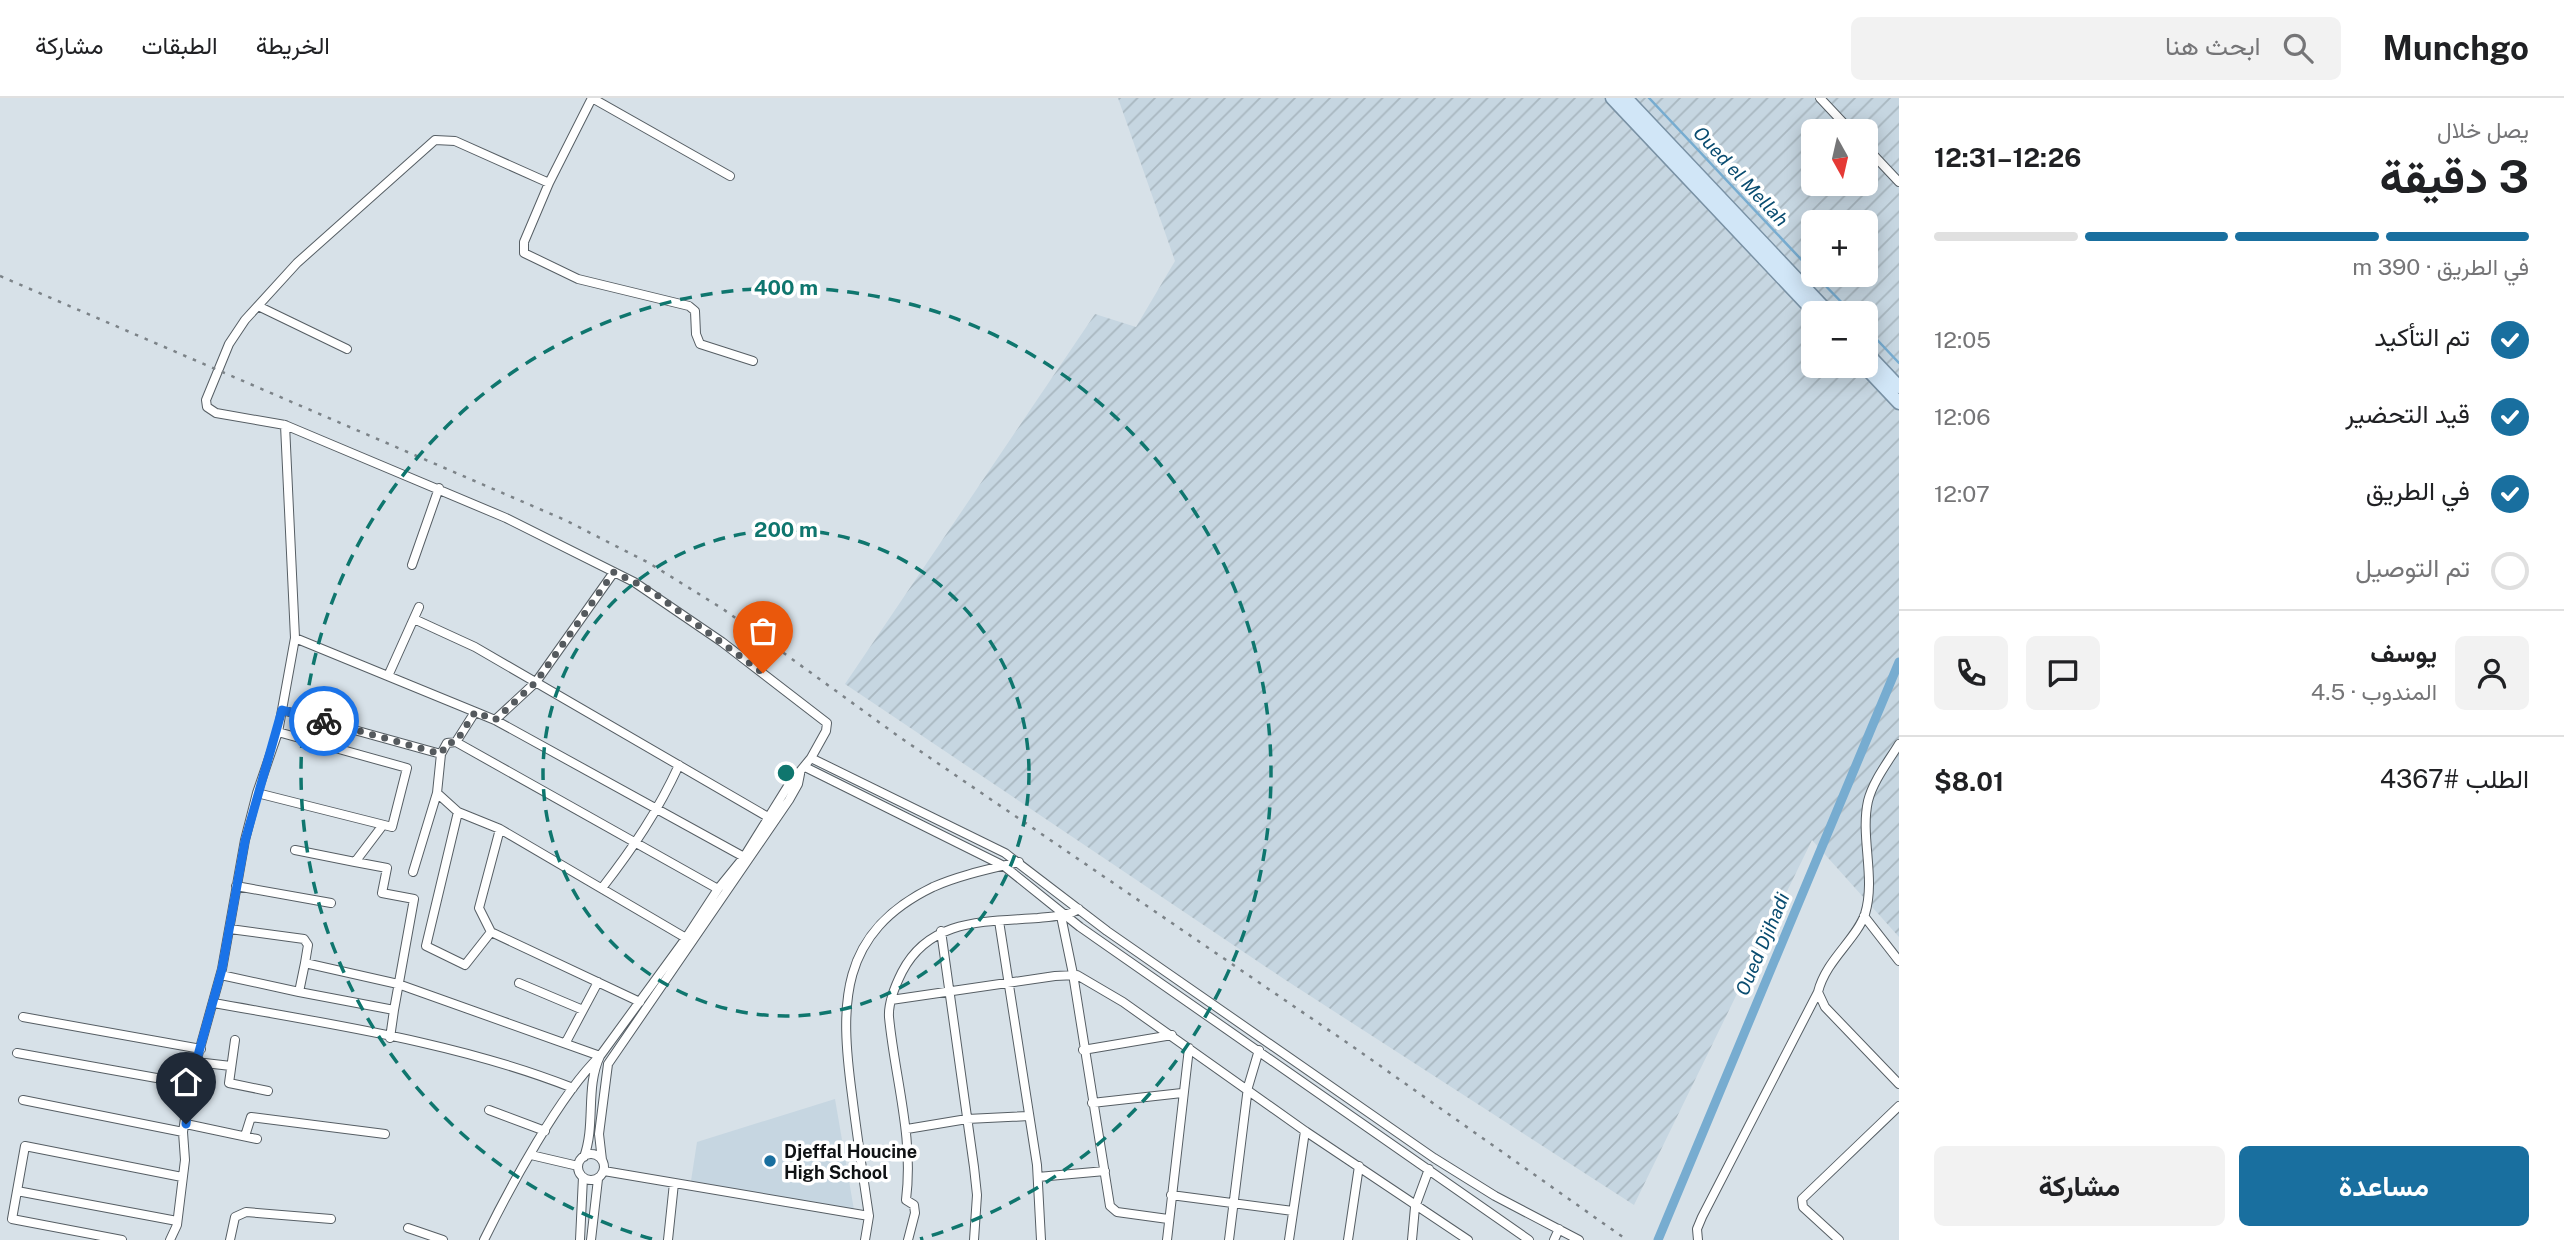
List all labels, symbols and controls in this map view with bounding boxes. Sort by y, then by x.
search box [1851,17,2341,80]
icon: search [2279,29,2317,67]
text: Munchgo [2383,29,2529,67]
text: ابحث هنا [2165,30,2261,61]
text: مشاركة [35,31,103,59]
text: الطبقات [141,31,218,59]
text: الخريطة [256,31,330,59]
text: يصل خلال [2437,116,2529,143]
north arrow [1801,119,1878,196]
map controls [1801,119,1878,378]
water label: Oued el Mellah [1689,122,1793,230]
text: 12:26–12:31 [1934,142,2081,173]
text: 3 دقيقة [2380,149,2529,203]
button: + [1801,210,1878,287]
text: في الطريق · 390 m [2352,253,2529,280]
text: 400 m [754,275,818,300]
button: − [1801,301,1878,378]
text: تم التأكيد [2374,321,2470,352]
icon: check [2491,321,2529,359]
text: 12:05 [1934,326,1991,353]
text: قيد التحضير [2345,398,2470,429]
icon: check [2491,398,2529,436]
text: 12:06 [1934,403,1991,430]
text: في الطريق [2366,475,2470,506]
icon: check [2491,475,2529,513]
text: 12:07 [1934,480,1990,507]
text: 200 m [754,517,818,542]
text: تم التوصيل [2355,552,2470,583]
pin [733,601,793,673]
icon: bag [744,612,782,650]
button: phone [1934,636,2008,710]
button: chat [2026,636,2100,710]
button: person [2455,636,2529,710]
text: يوسف [2370,637,2437,668]
text: المندوب · 4.5 [2311,678,2437,705]
courier [289,686,359,756]
icon: bike [305,702,343,740]
centre of rings [774,761,798,785]
text: الطلب #4367 [2380,763,2529,794]
text: $8.01 [1934,766,2004,797]
water label: Oued Djihadi [1731,889,1794,999]
pin [156,1052,216,1124]
icon: home [167,1063,205,1101]
place label: Djeffal Houcine High School [784,1141,917,1183]
button: مشاركة [1934,1146,2225,1226]
button: مساعدة [2239,1146,2529,1226]
marker: Djeffal Houcine High School [762,1153,778,1169]

